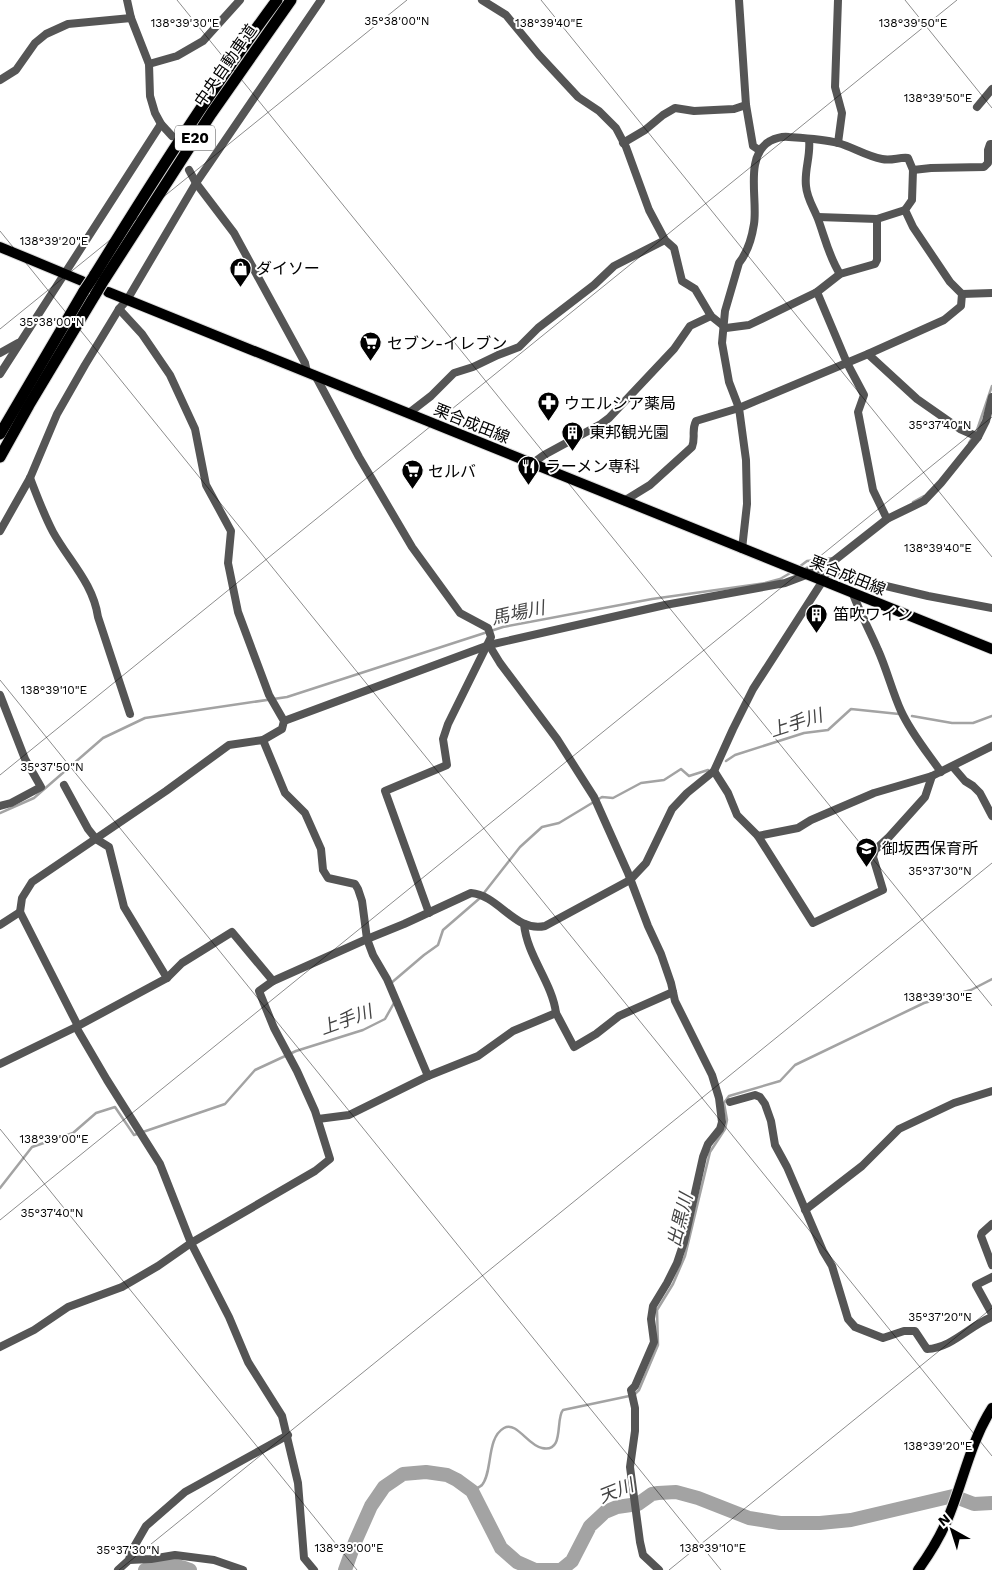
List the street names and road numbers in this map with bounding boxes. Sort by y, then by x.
street label: 中央自動車道 [190,21,261,110]
road number: E20 [175,126,215,150]
street label: 栗合成田線 [431,400,512,447]
street label: 栗合成田線 [807,552,888,599]

